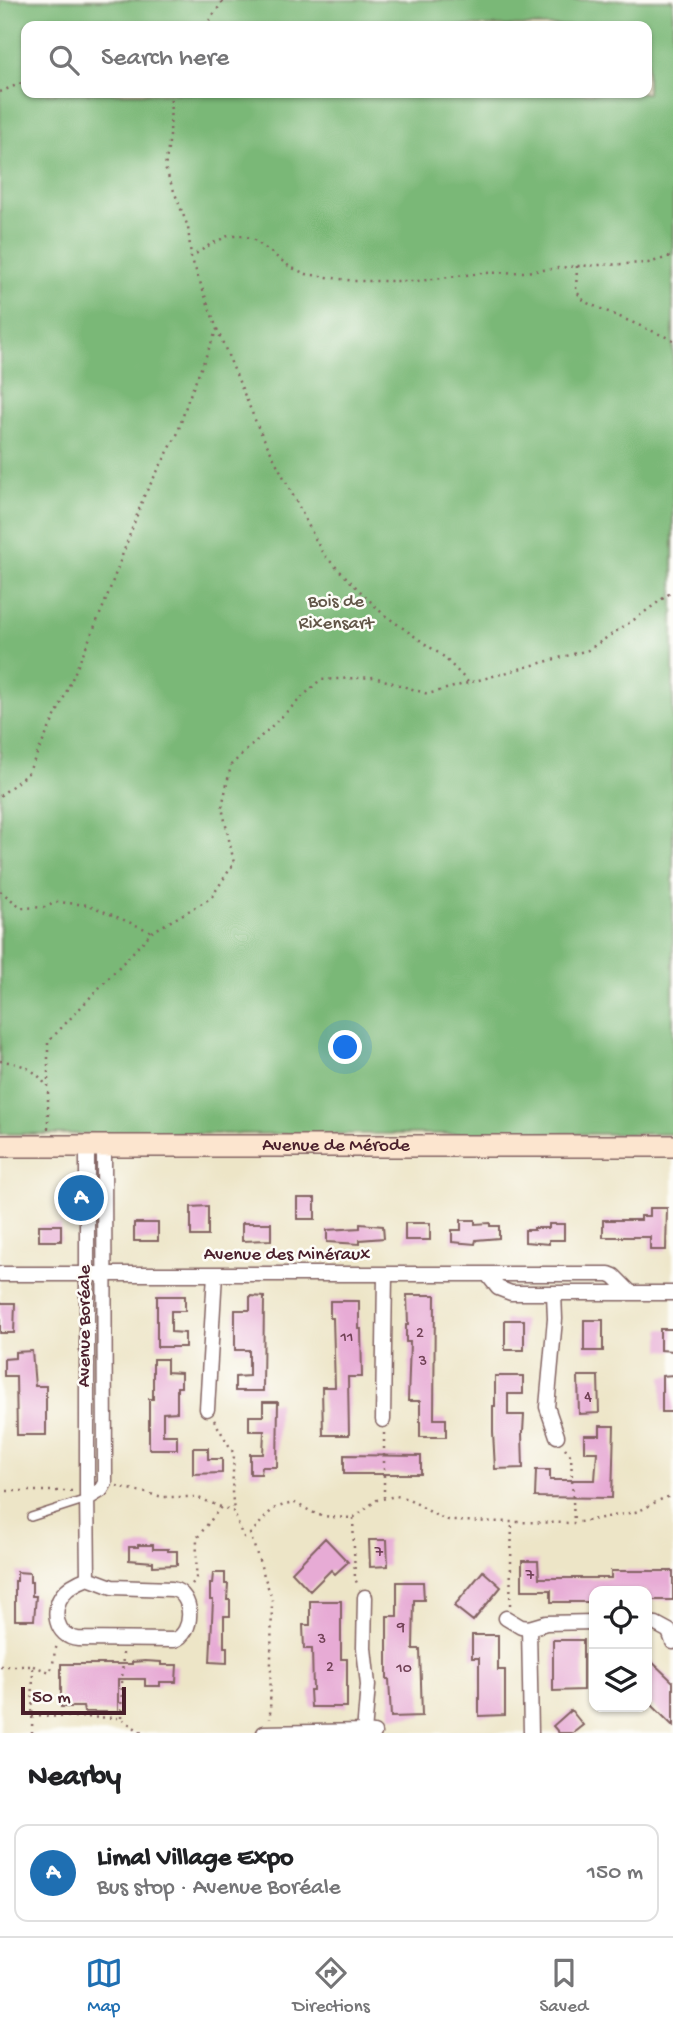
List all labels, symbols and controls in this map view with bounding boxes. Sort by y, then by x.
search box [21,21,652,98]
icon: search [45,41,83,79]
text: Search here [101,44,229,75]
park label: Bois de Rixensart [299,591,376,636]
your location [328,1030,362,1064]
street label: Avenue de Mérode [262,1135,410,1158]
pin: A [58,1172,104,1224]
street label: Avenue des Minéraux [204,1244,370,1267]
street label: Avenue Boréale [74,1265,97,1387]
house number: 2 [416,1325,424,1344]
house number: 11 [340,1329,353,1348]
house number: 3 [418,1353,427,1372]
house number: 4 [584,1389,592,1408]
house number: 7 [374,1544,384,1563]
house number: 7 [525,1567,535,1586]
map controls [589,1586,652,1712]
button: locate [589,1586,652,1649]
house number: 9 [396,1619,405,1638]
house number: 3 [317,1631,326,1650]
button: layers [589,1649,652,1712]
house number: 2 [326,1659,334,1678]
house number: 10 [395,1660,412,1679]
scale bar [21,1684,126,1716]
text: 50 m [32,1687,71,1710]
text: Nearby [28,1761,121,1796]
text: Limal Village Expo [97,1844,293,1875]
text: A [46,1860,60,1887]
text: 150 m [587,1860,643,1887]
text: Bus stop · Avenue Boréale [97,1875,341,1902]
tab: Map [85,1954,123,2019]
tab: Directions [293,1954,370,2019]
tab: Saved [539,1954,588,2019]

